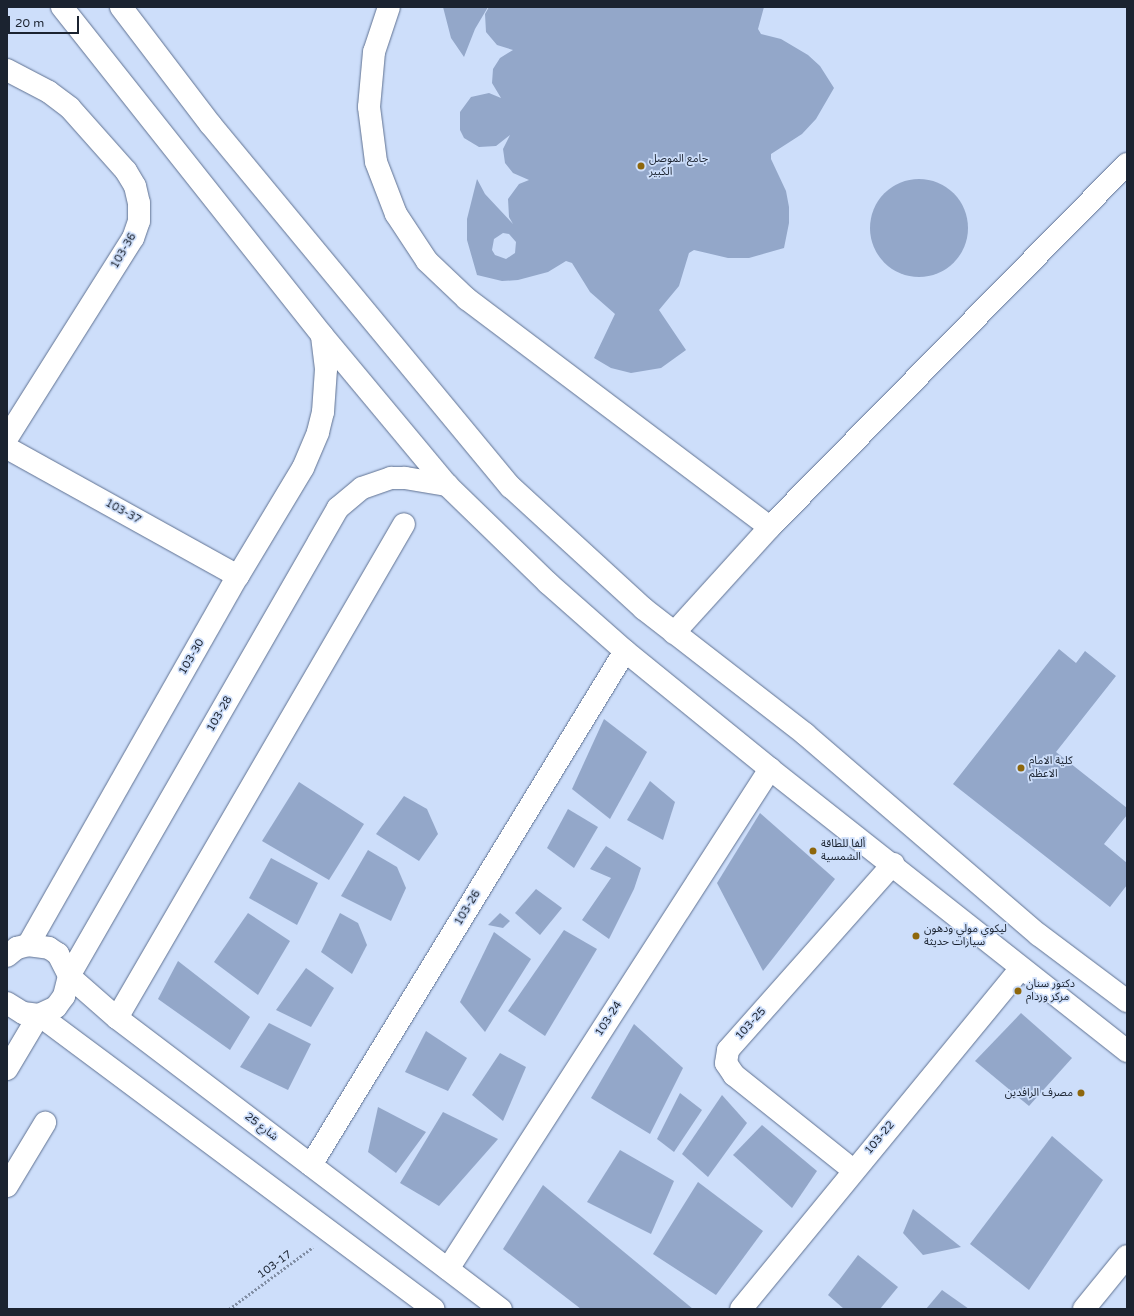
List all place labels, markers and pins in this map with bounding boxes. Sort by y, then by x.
place label: جامع الموصل الكبير [649,153,708,179]
marker: جامع الموصل الكبير [636,161,646,171]
place label: كلية الامام الاعظم [1029,755,1072,781]
marker: كلية الامام الاعظم [1016,763,1026,773]
place label: ألفا للطاقة الشمسية [821,838,865,864]
marker: ألفا للطاقة الشمسية [808,846,818,856]
place label: ليكوي مولي ودهون سيارات حديثة [924,923,1007,949]
marker: ليكوي مولي ودهون سيارات حديثة [911,931,921,941]
place label: دكتور سنان مركز وزدام [1026,978,1075,1004]
marker: دكتور سنان مركز وزدام [1013,986,1023,996]
place label: مصرف الرافدين [1005,1086,1073,1100]
marker: مصرف الرافدين [1076,1088,1086,1098]

